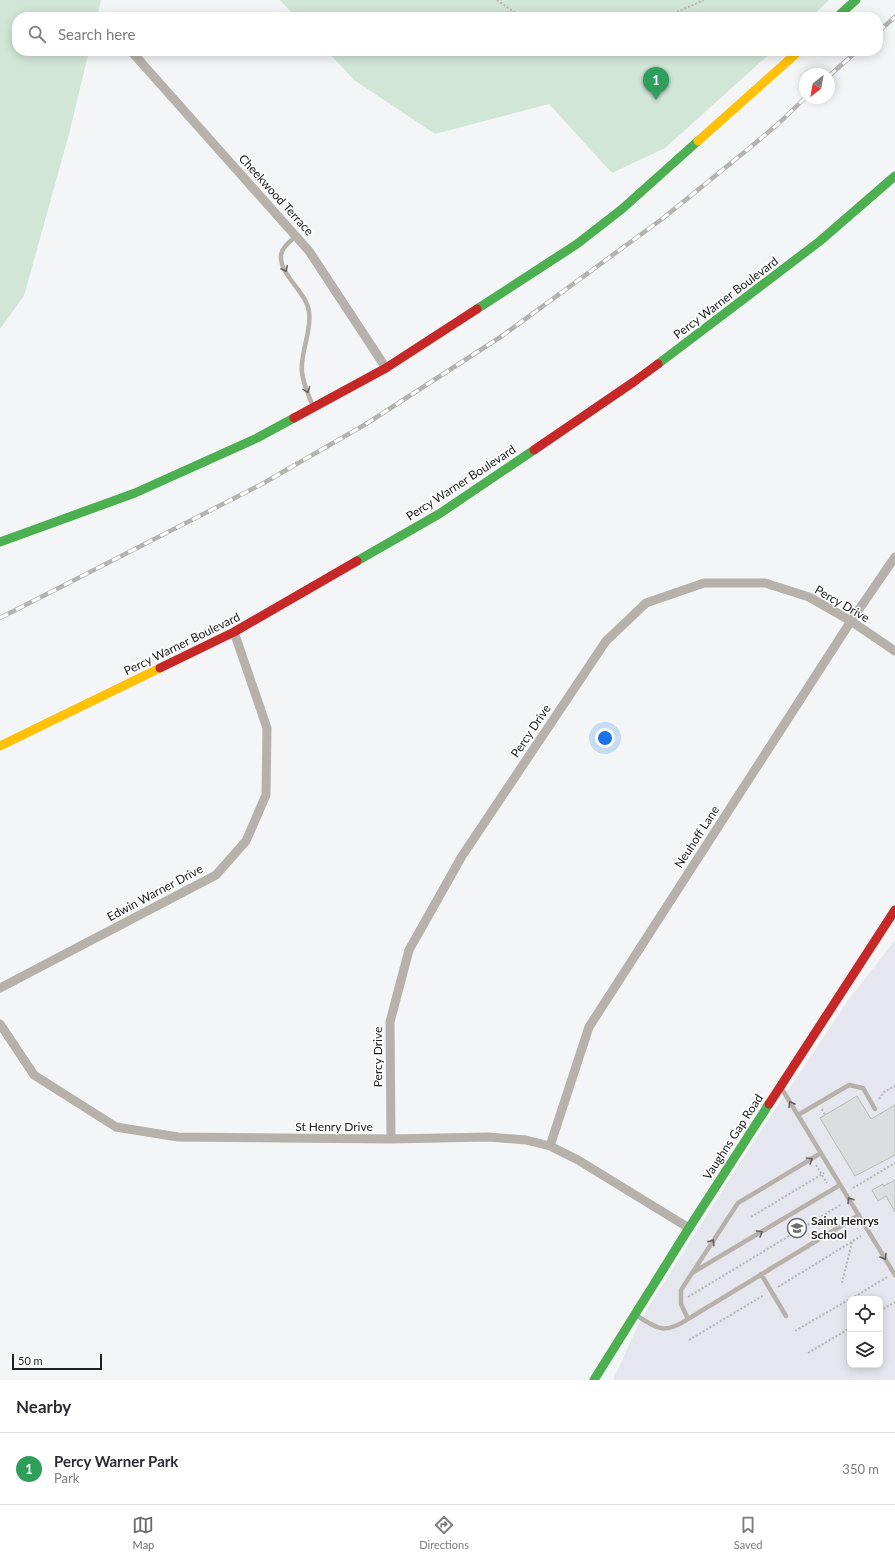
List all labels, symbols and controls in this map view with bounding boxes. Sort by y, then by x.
search box [12,12,883,56]
icon: search [26,23,48,45]
text: Search here [58,25,135,43]
pin: 1 [643,67,669,100]
north arrow [799,68,835,104]
street label: Cheekwood Terrace [236,151,317,238]
street label: Percy Warner Boulevard [670,253,781,342]
one-way arrow [280,264,288,272]
one-way arrow [302,387,310,394]
street label: Percy Warner Boulevard [403,442,518,524]
street label: Percy Drive [812,582,872,625]
street label: Percy Warner Boulevard [121,609,242,678]
street label: Percy Drive [507,701,554,760]
your location [595,728,615,748]
street label: Neuhoff Lane [671,803,722,871]
street label: Edwin Warner Drive [104,861,205,924]
street label: Percy Drive [370,1027,385,1087]
street label: Vaughns Gap Road [699,1091,766,1182]
one-way arrow [789,1101,796,1108]
street label: St Henry Drive [295,1119,373,1134]
one-way arrow [806,1158,813,1165]
one-way arrow [847,1197,854,1204]
place label: Saint Henrys School [811,1213,879,1242]
school or university icon: Saint Henrys School [786,1217,808,1239]
one-way arrow [756,1230,763,1237]
one-way arrow [707,1239,714,1246]
one-way arrow [879,1253,887,1260]
map controls [847,1296,883,1368]
button: locate [847,1296,883,1332]
button: layers [847,1332,883,1368]
scale bar [12,1352,102,1371]
text: 50 m [18,1354,43,1367]
text: Nearby [16,1396,71,1417]
text: Percy Warner Park [54,1452,178,1470]
text: 1 [25,1461,33,1477]
text: 350 m [842,1461,879,1477]
text: Park [54,1470,79,1486]
tab: Map [132,1514,154,1551]
tab: Directions [419,1514,469,1551]
tab: Saved [734,1514,763,1551]

